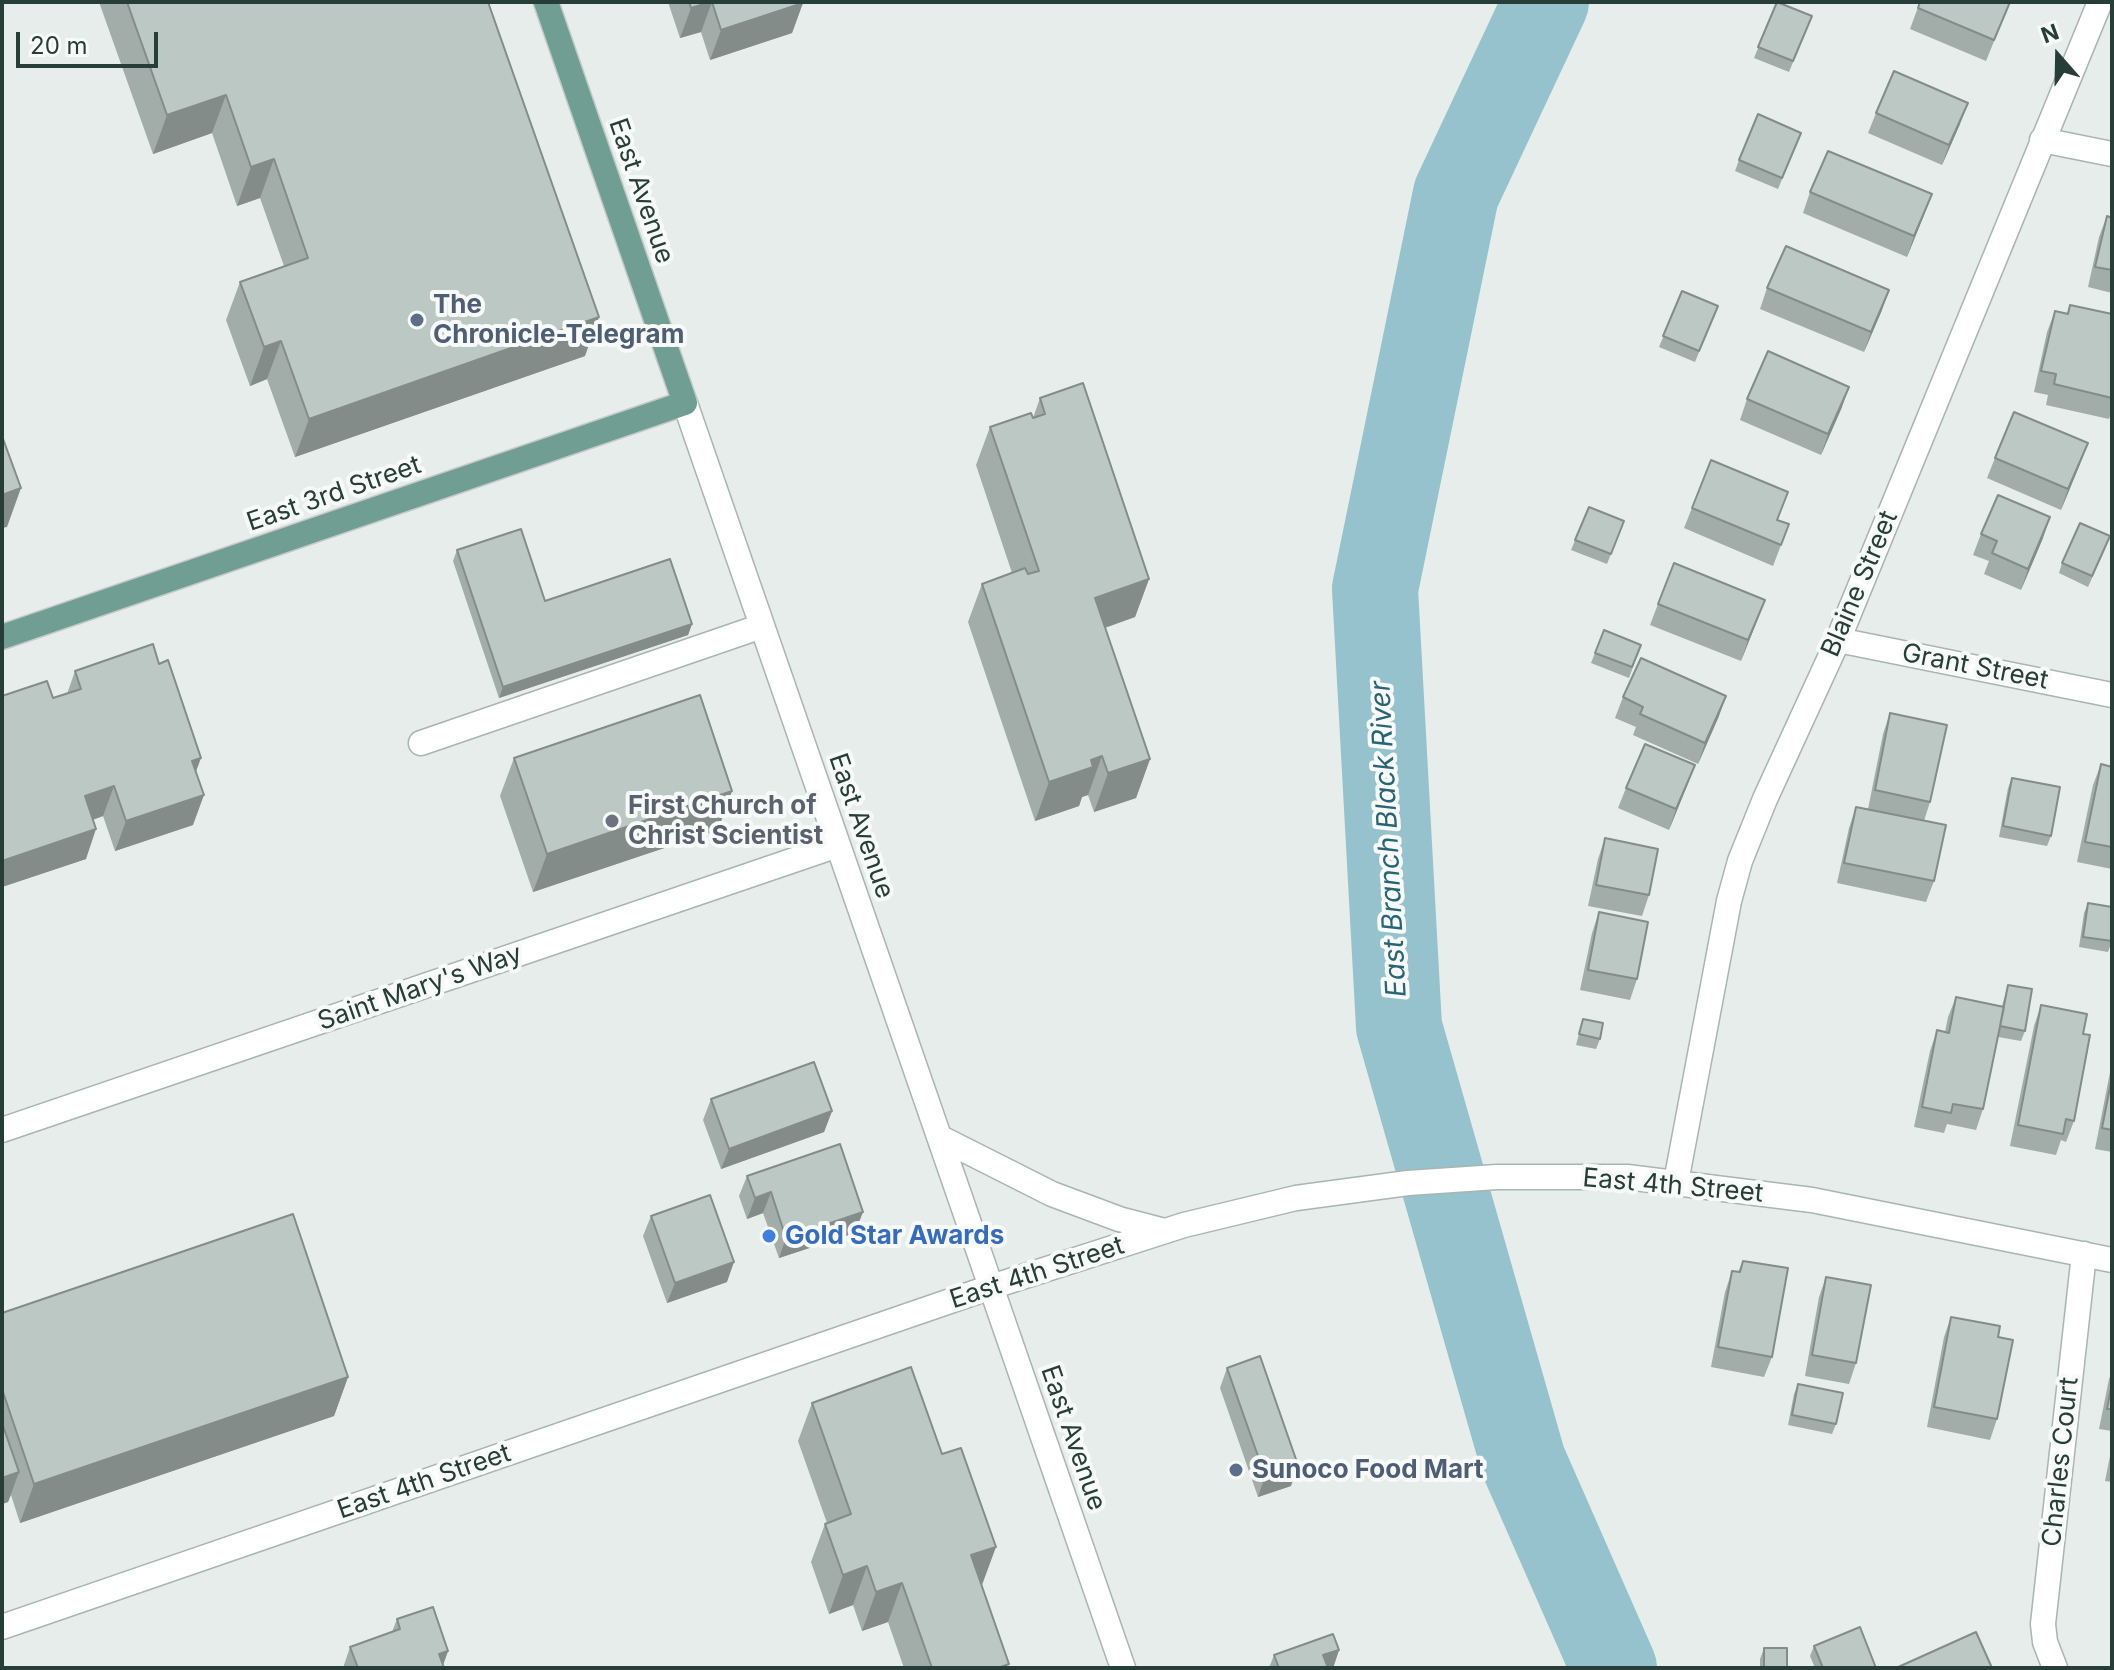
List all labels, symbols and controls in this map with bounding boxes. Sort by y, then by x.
scale bar [20,16,162,66]
north arrow [2018,16,2098,96]
text: N [2037,18,2062,49]
text: 20 m [30,31,88,60]
street label: East Avenue [602,114,680,268]
place label: The Chronicle-Telegram [433,289,684,350]
marker: The Chronicle-Telegram [408,311,426,329]
street label: East 3rd Street [243,450,425,538]
street label: Blaine Street [1815,506,1905,662]
street label: Grant Street [1899,638,2051,696]
water label: East Branch Black River [1364,680,1414,998]
street label: East Avenue [822,749,900,903]
place label: First Church of Christ Scientist [628,790,823,852]
marker: First Church of Christ Scientist [603,812,621,830]
street label: Saint Mary's Way [314,938,526,1038]
street label: East 4th Street [1581,1163,1765,1209]
place label: Gold Star Awards [785,1220,1004,1252]
marker: Gold Star Awards [760,1227,778,1245]
street label: East 4th Street [946,1230,1128,1316]
street label: East Avenue [1034,1361,1112,1515]
street label: Charles Court [2037,1376,2085,1548]
street label: East 4th Street [333,1438,515,1526]
place label: Sunoco Food Mart [1252,1454,1484,1486]
marker: Sunoco Food Mart [1227,1461,1245,1479]

